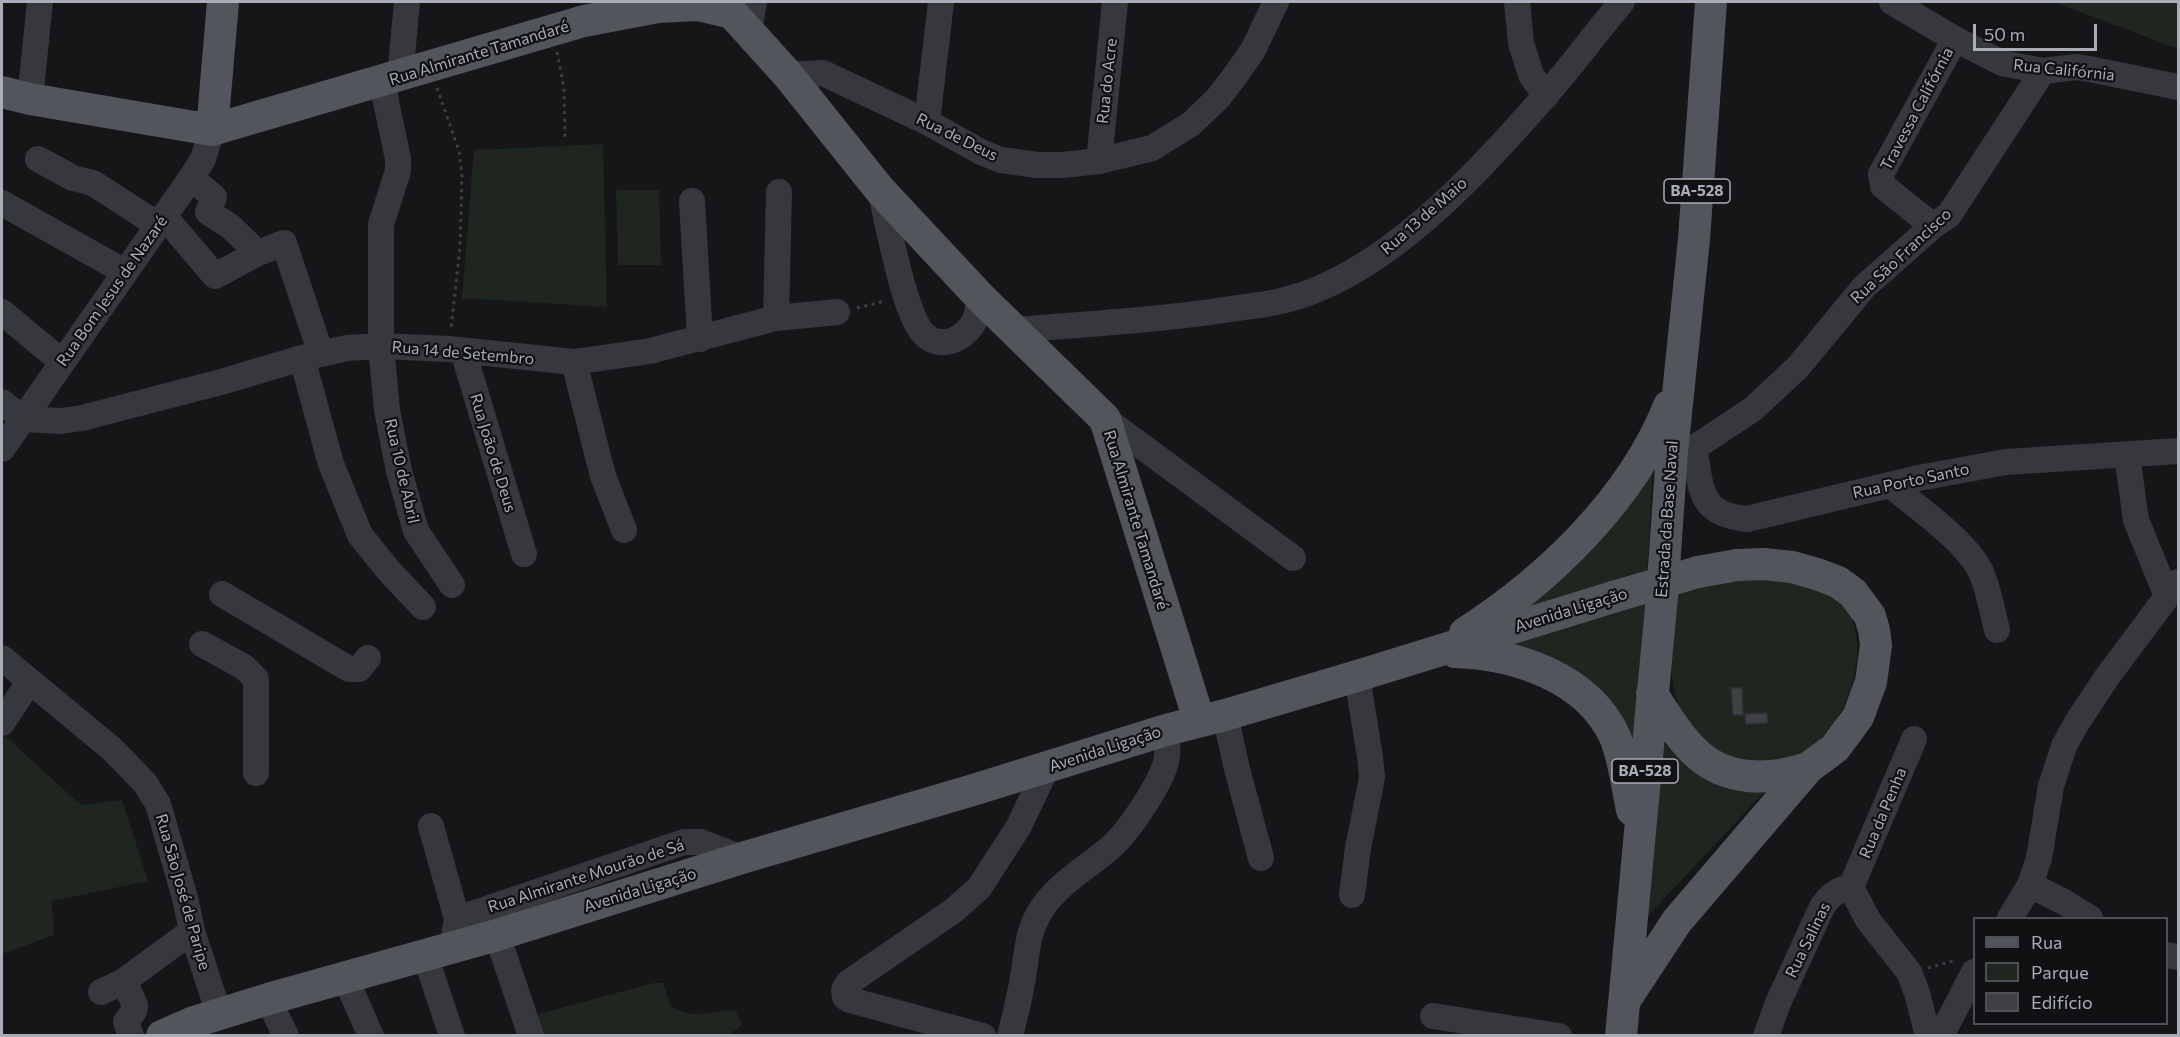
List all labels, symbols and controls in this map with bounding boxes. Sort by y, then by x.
scale bar [1976,12,2100,50]
street label: Rua Almirante Tamandaré [387,17,571,89]
text: 50 m [1984,23,2025,45]
street label: Rua do Acre [1093,37,1121,125]
street label: Travessa Califórnia [1876,44,1958,174]
street label: Rua Califórnia [2012,55,2116,85]
street label: Rua de Deus [913,109,1001,165]
street label: Rua 13 de Maio [1377,173,1471,259]
road number: BA-528 [1664,179,1730,203]
street label: Rua São Francisco [1847,204,1955,308]
street label: Rua Bom Jesus de Nazaré [53,212,171,370]
street label: Rua 14 de Setembro [391,337,535,369]
street label: Rua João de Deus [466,391,520,515]
street label: Rua 10 de Abril [381,417,423,525]
street label: Rua Almirante Tamandaré [1100,428,1172,612]
street label: Estrada da Base Naval [1652,440,1682,598]
street label: Rua Porto Santo [1851,459,1971,503]
street label: Avenida Ligação [1512,584,1630,636]
street label: Avenida Ligação [1047,722,1163,776]
road number: BA-528 [1612,759,1678,783]
street label: Rua da Penha [1855,765,1911,861]
street label: Rua São José de Paripe [151,812,215,972]
street label: Rua Almirante Mourão de Sá [485,835,687,917]
street label: Avenida Ligação [581,864,699,916]
street label: Rua Salinas [1781,899,1835,981]
legend [1973,917,2168,1025]
text: Rua [2031,931,2062,953]
text: Parque [2031,961,2089,983]
text: Edifício [2031,991,2093,1013]

